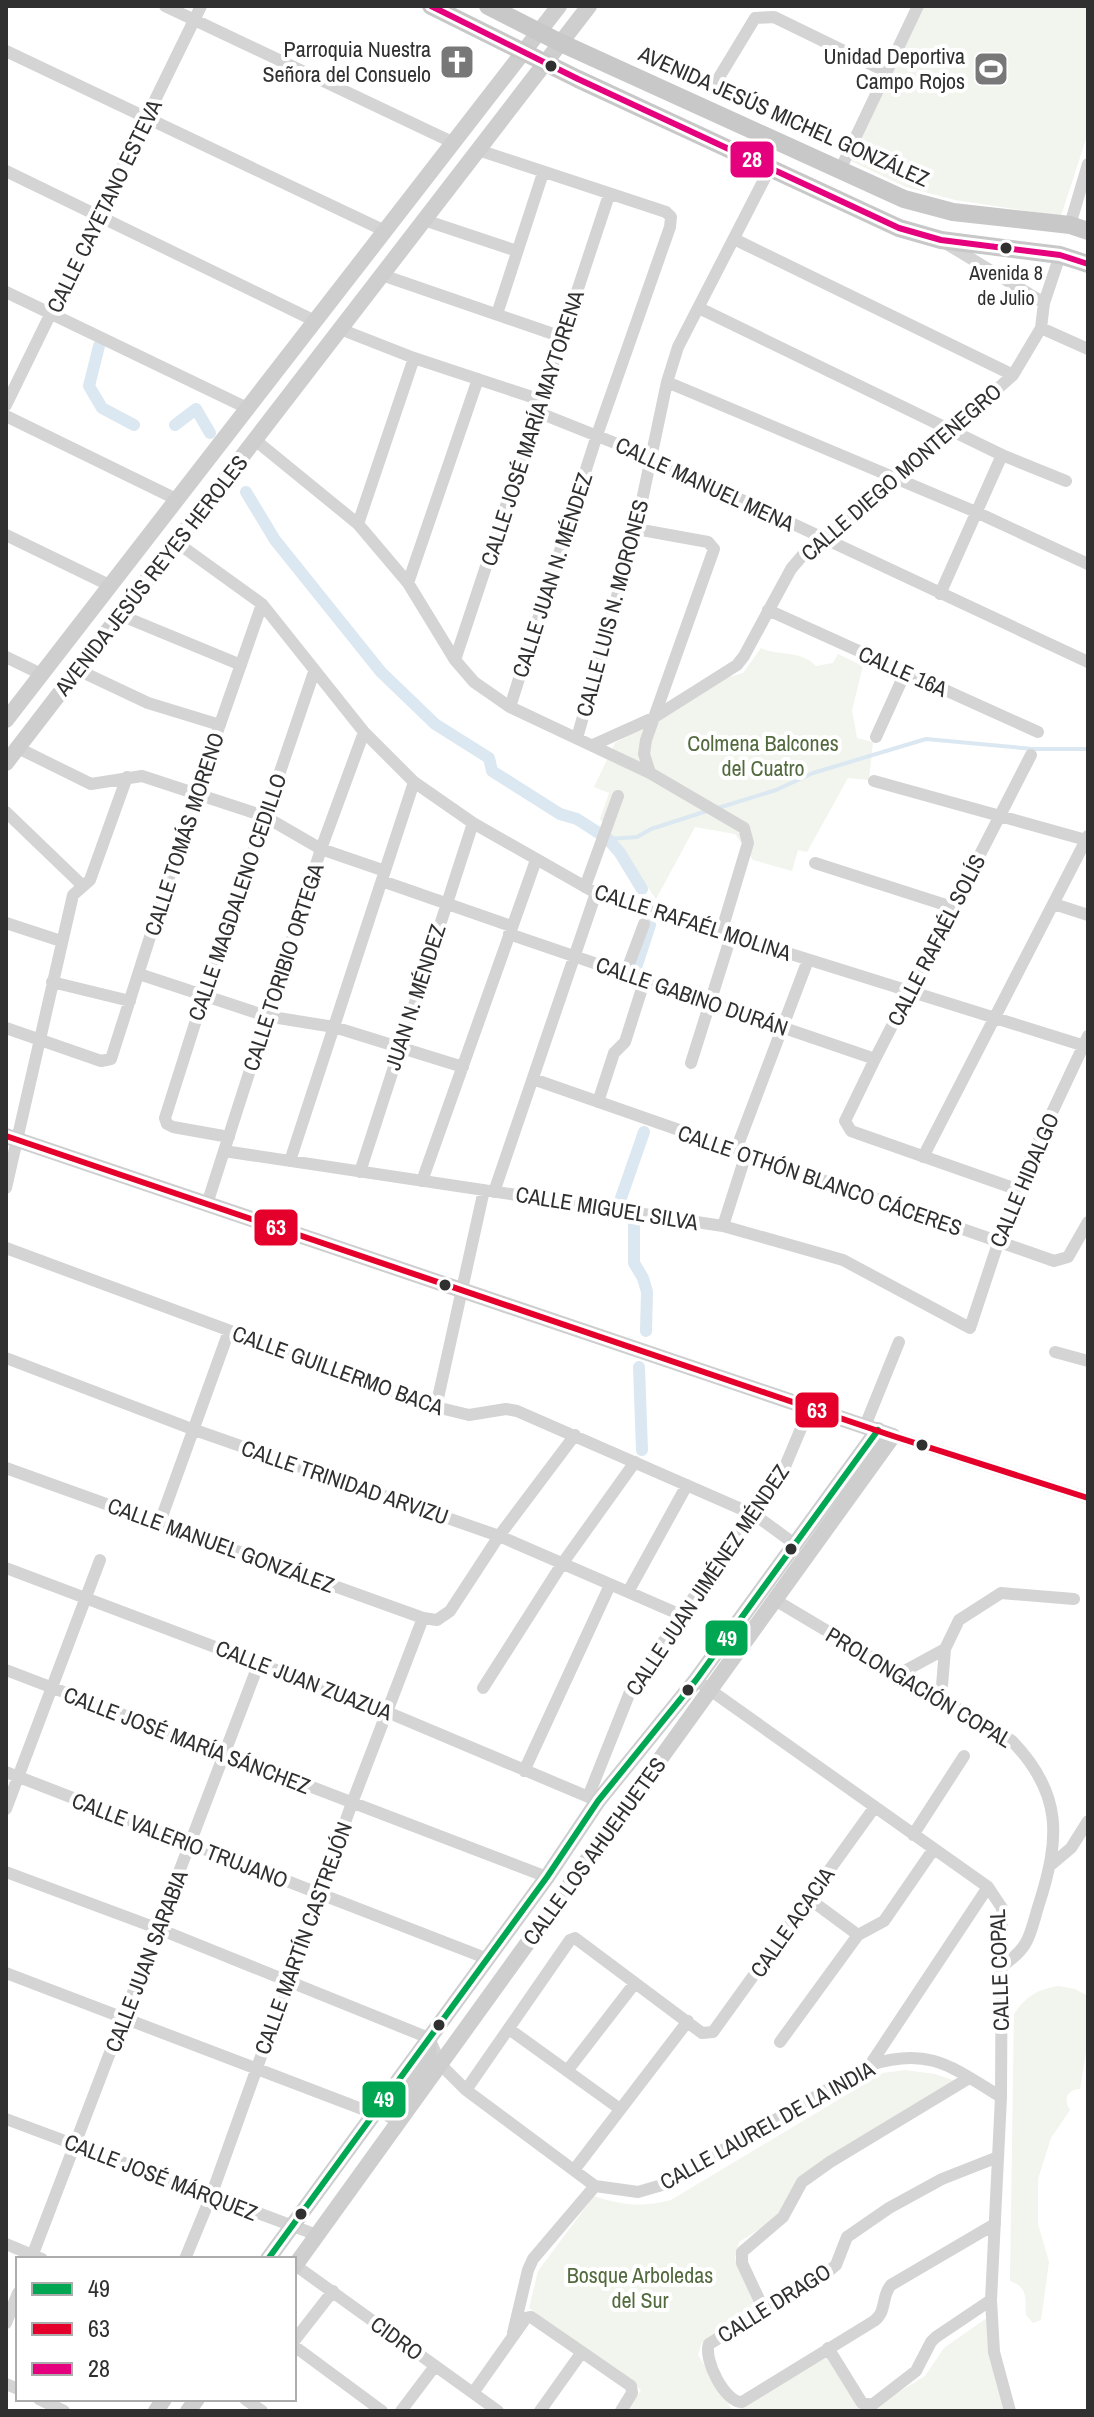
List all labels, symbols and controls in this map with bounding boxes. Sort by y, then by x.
place label: Parroquia Nuestra Señora del Consuelo [263,34,431,89]
street label: AVENIDA JESÚS MICHEL GONZÁLEZ [633,38,934,194]
place label: Unidad Deportiva Campo Rojos [824,41,965,96]
church icon: Parroquia Nuestra Señora del Consuelo [438,43,476,81]
sports icon: Unidad Deportiva Campo Rojos [972,50,1010,88]
unlabelled marker [543,58,559,74]
street label: CALLE CAYETANO ESTEVA [39,94,169,318]
line badge: 28 [729,140,775,179]
text: 28 [742,144,762,174]
marker: Avenida 8 de Julio [998,240,1014,256]
place label: Avenida 8 de Julio [968,259,1043,311]
street label: CALLE JOSÉ MARÍA MAYTORENA [473,285,591,570]
street label: CALLE DIEGO MONTENEGRO [794,376,1008,568]
street label: CALLE MANUEL MENA [611,429,800,539]
street label: AVENIDA JESÚS REYES HEROLES [47,449,254,702]
street label: CALLE JUAN N. MÉNDEZ [505,469,599,681]
street label: CALLE LUIS N. MORONES [569,496,655,720]
street label: CALLE 16A [854,638,953,704]
park label: Colmena Balcones del Cuatro [687,728,839,783]
street label: CALLE TOMÁS MORENO [137,729,231,939]
street label: CALLE MAGDALENO CEDILLO [181,769,293,1025]
street label: CALLE RAFAÉL SOLÍS [880,849,992,1031]
street label: CALLE TORIBIO ORTEGA [235,858,331,1075]
street label: CALLE RAFAÉL MOLINA [591,876,796,968]
street label: JUAN N. MÉNDEZ [377,920,453,1074]
street label: CALLE GABINO DURÁN [592,949,792,1043]
street label: CALLE HIDALGO [982,1108,1066,1252]
street label: CALLE OTHÓN BLANCO CÁCERES [674,1117,966,1243]
street label: CALLE MIGUEL SILVA [514,1179,701,1237]
line badge: 63 [253,1208,299,1247]
text: 63 [266,1212,286,1242]
unlabelled marker [437,1277,453,1293]
street label: CALLE GUILLERMO BACA [228,1318,449,1422]
line badge: 63 [794,1391,840,1429]
text: 63 [807,1395,827,1425]
street label: CALLE TRINIDAD ARVIZU [238,1433,452,1531]
unlabelled marker [914,1437,930,1453]
street label: CALLE JUAN JIMÉNEZ MÉNDEZ [618,1459,796,1701]
street label: CALLE MANUEL GONZÁLEZ [104,1490,338,1600]
unlabelled marker [783,1541,799,1557]
line badge: 49 [704,1619,749,1657]
street label: PROLONGACIÓN COPAL [820,1619,1018,1755]
text: 49 [717,1623,737,1653]
street label: CALLE JUAN ZUAZUA [212,1633,397,1728]
street label: CALLE JOSÉ MARÍA SÁNCHEZ [59,1679,315,1801]
unlabelled marker [680,1682,696,1698]
street label: CALLE LOS AHUEHUETES [516,1751,672,1951]
street label: CALLE VALERIO TRUJANO [68,1785,292,1895]
street label: CALLE MARTÍN CASTREJÓN [247,1818,359,2058]
street label: CALLE ACACIA [743,1860,842,1983]
street label: CALLE JUAN SARABIA [98,1865,195,2056]
street label: CALLE COPAL [982,1909,1016,2031]
unlabelled marker [431,2017,447,2033]
street label: CALLE LAUREL DE LA INDIA [654,2053,880,2197]
line badge: 49 [361,2080,407,2119]
text: 49 [374,2084,394,2114]
street label: CALLE JOSÉ MÁRQUEZ [60,2126,262,2228]
unlabelled marker [293,2206,309,2222]
street label: CALLE DRAGO [712,2256,836,2350]
legend [16,2257,296,2401]
park label: Bosque Arboledas del Sur [567,2260,713,2315]
text: 49 [88,2272,110,2304]
street label: CIDRO [365,2309,429,2367]
text: 63 [88,2312,110,2344]
text: 28 [88,2352,110,2384]

